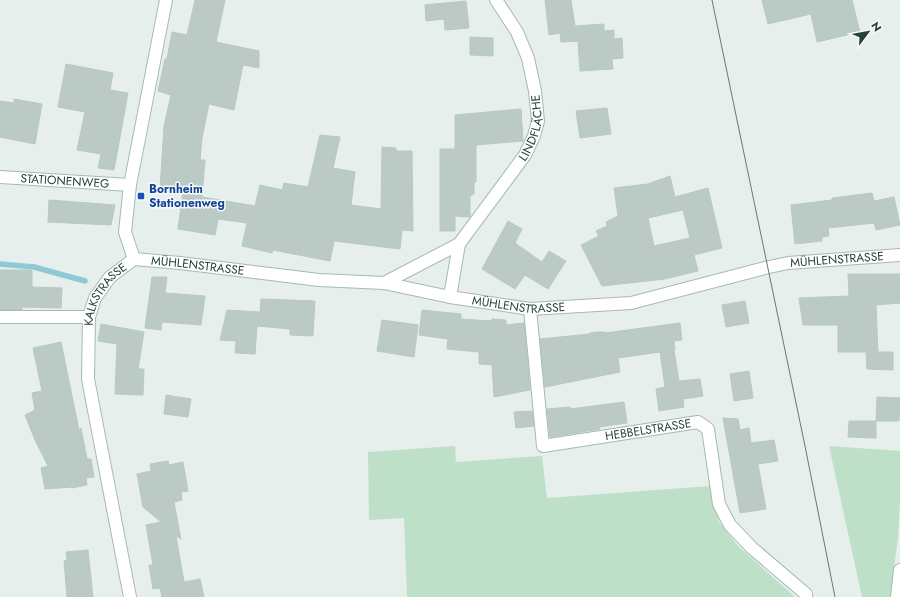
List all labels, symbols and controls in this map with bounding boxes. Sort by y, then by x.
north arrow [848,12,888,52]
text: N [867,19,886,35]
street label: LINDFLÄCHE [514,94,548,165]
street label: STATIONENWEG [20,169,110,193]
place label: Bornheim Stationenweg [149,180,225,212]
marker: Bornheim Stationenweg [136,191,146,201]
street label: MÜHLENSTRASSE [790,247,884,272]
street label: MÜHLENSTRASSE [150,252,245,280]
street label: KALKSTRASSE [80,258,131,326]
street label: MÜHLENSTRASSE [471,291,566,318]
street label: HEBBELSTRASSE [604,414,693,445]

